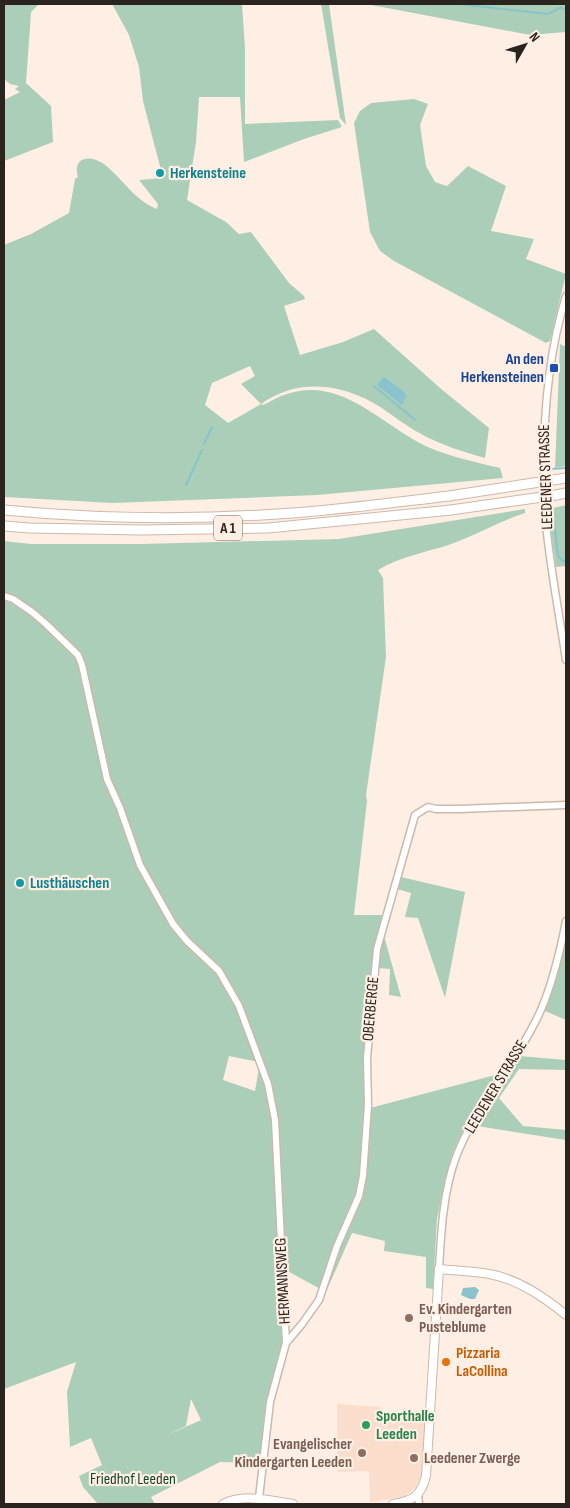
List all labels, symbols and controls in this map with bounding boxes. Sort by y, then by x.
north arrow [500,20,550,70]
text: N [526,29,544,45]
place label: Herkensteine [170,164,246,183]
marker: Herkensteine [154,167,166,179]
place label: An den Herkensteinen [461,350,544,387]
marker: An den Herkensteinen [548,362,560,374]
street label: LEEDENER STRASSE [535,424,557,530]
road number: A 1 [214,516,242,540]
place label: Lusthäuschen [30,874,109,893]
marker: Lusthäuschen [14,877,26,889]
street label: OBERBERGE [359,976,383,1042]
street label: LEEDENER STRASSE [461,1037,531,1137]
street label: HERMANNSWEG [271,1237,295,1325]
place label: Ev. Kindergarten Pusteblume [419,1300,512,1337]
marker: Ev. Kindergarten Pusteblume [403,1312,415,1324]
place label: Pizzaria LaCollina [456,1344,508,1381]
marker: Pizzaria LaCollina [440,1356,452,1368]
place label: Sporthalle Leeden [376,1407,435,1444]
marker: Sporthalle Leeden [360,1419,372,1431]
place label: Evangelischer Kindergarten Leeden [235,1435,352,1472]
marker: Evangelischer Kindergarten Leeden [356,1447,368,1459]
place label: Leedener Zwerge [424,1449,521,1468]
marker: Leedener Zwerge [408,1452,420,1464]
park label: Friedhof Leeden [90,1470,176,1489]

